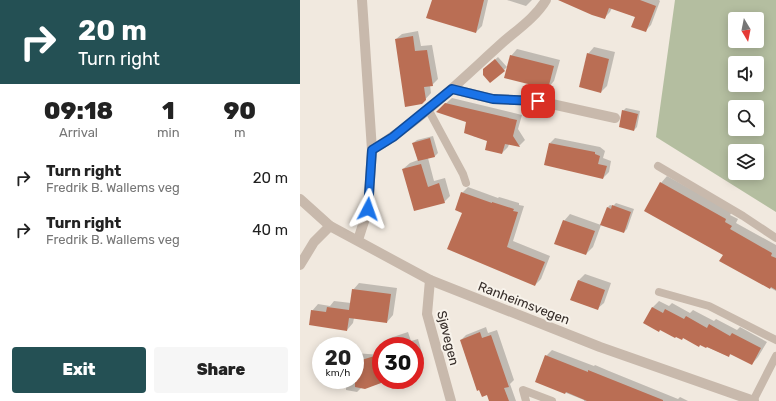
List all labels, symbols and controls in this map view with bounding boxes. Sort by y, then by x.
north arrow [728,12,764,48]
map controls [728,12,764,180]
text: 20 m [78,14,147,47]
icon: right [12,16,64,68]
text: Turn right [78,48,160,70]
button: sound [728,56,764,92]
pin [521,84,555,118]
icon: arrive [527,90,549,112]
text: 09:18 [44,97,113,125]
text: 1 [162,97,175,125]
text: 90 [223,97,256,125]
button: search [728,100,764,136]
text: Arrival [59,125,98,140]
text: min [157,125,180,140]
text: m [234,125,246,140]
button: layers [728,144,764,180]
text: Turn right [46,162,121,180]
icon: right [12,167,34,189]
text: 20 m [253,169,288,187]
text: Fredrik B. Wallems veg [46,180,180,195]
position arrow [347,188,389,230]
text: Turn right [46,214,121,232]
icon: right [12,219,34,241]
text: 40 m [252,221,288,239]
text: Fredrik B. Wallems veg [46,232,180,247]
street label: Ranheimsvegen [476,279,572,328]
street label: Sjøvegen [433,309,462,367]
speed limit sign: 30 [372,337,424,389]
text: 20 [325,346,351,370]
button: Exit [12,347,146,393]
button: Share [154,347,288,393]
text: km/h [326,367,350,379]

